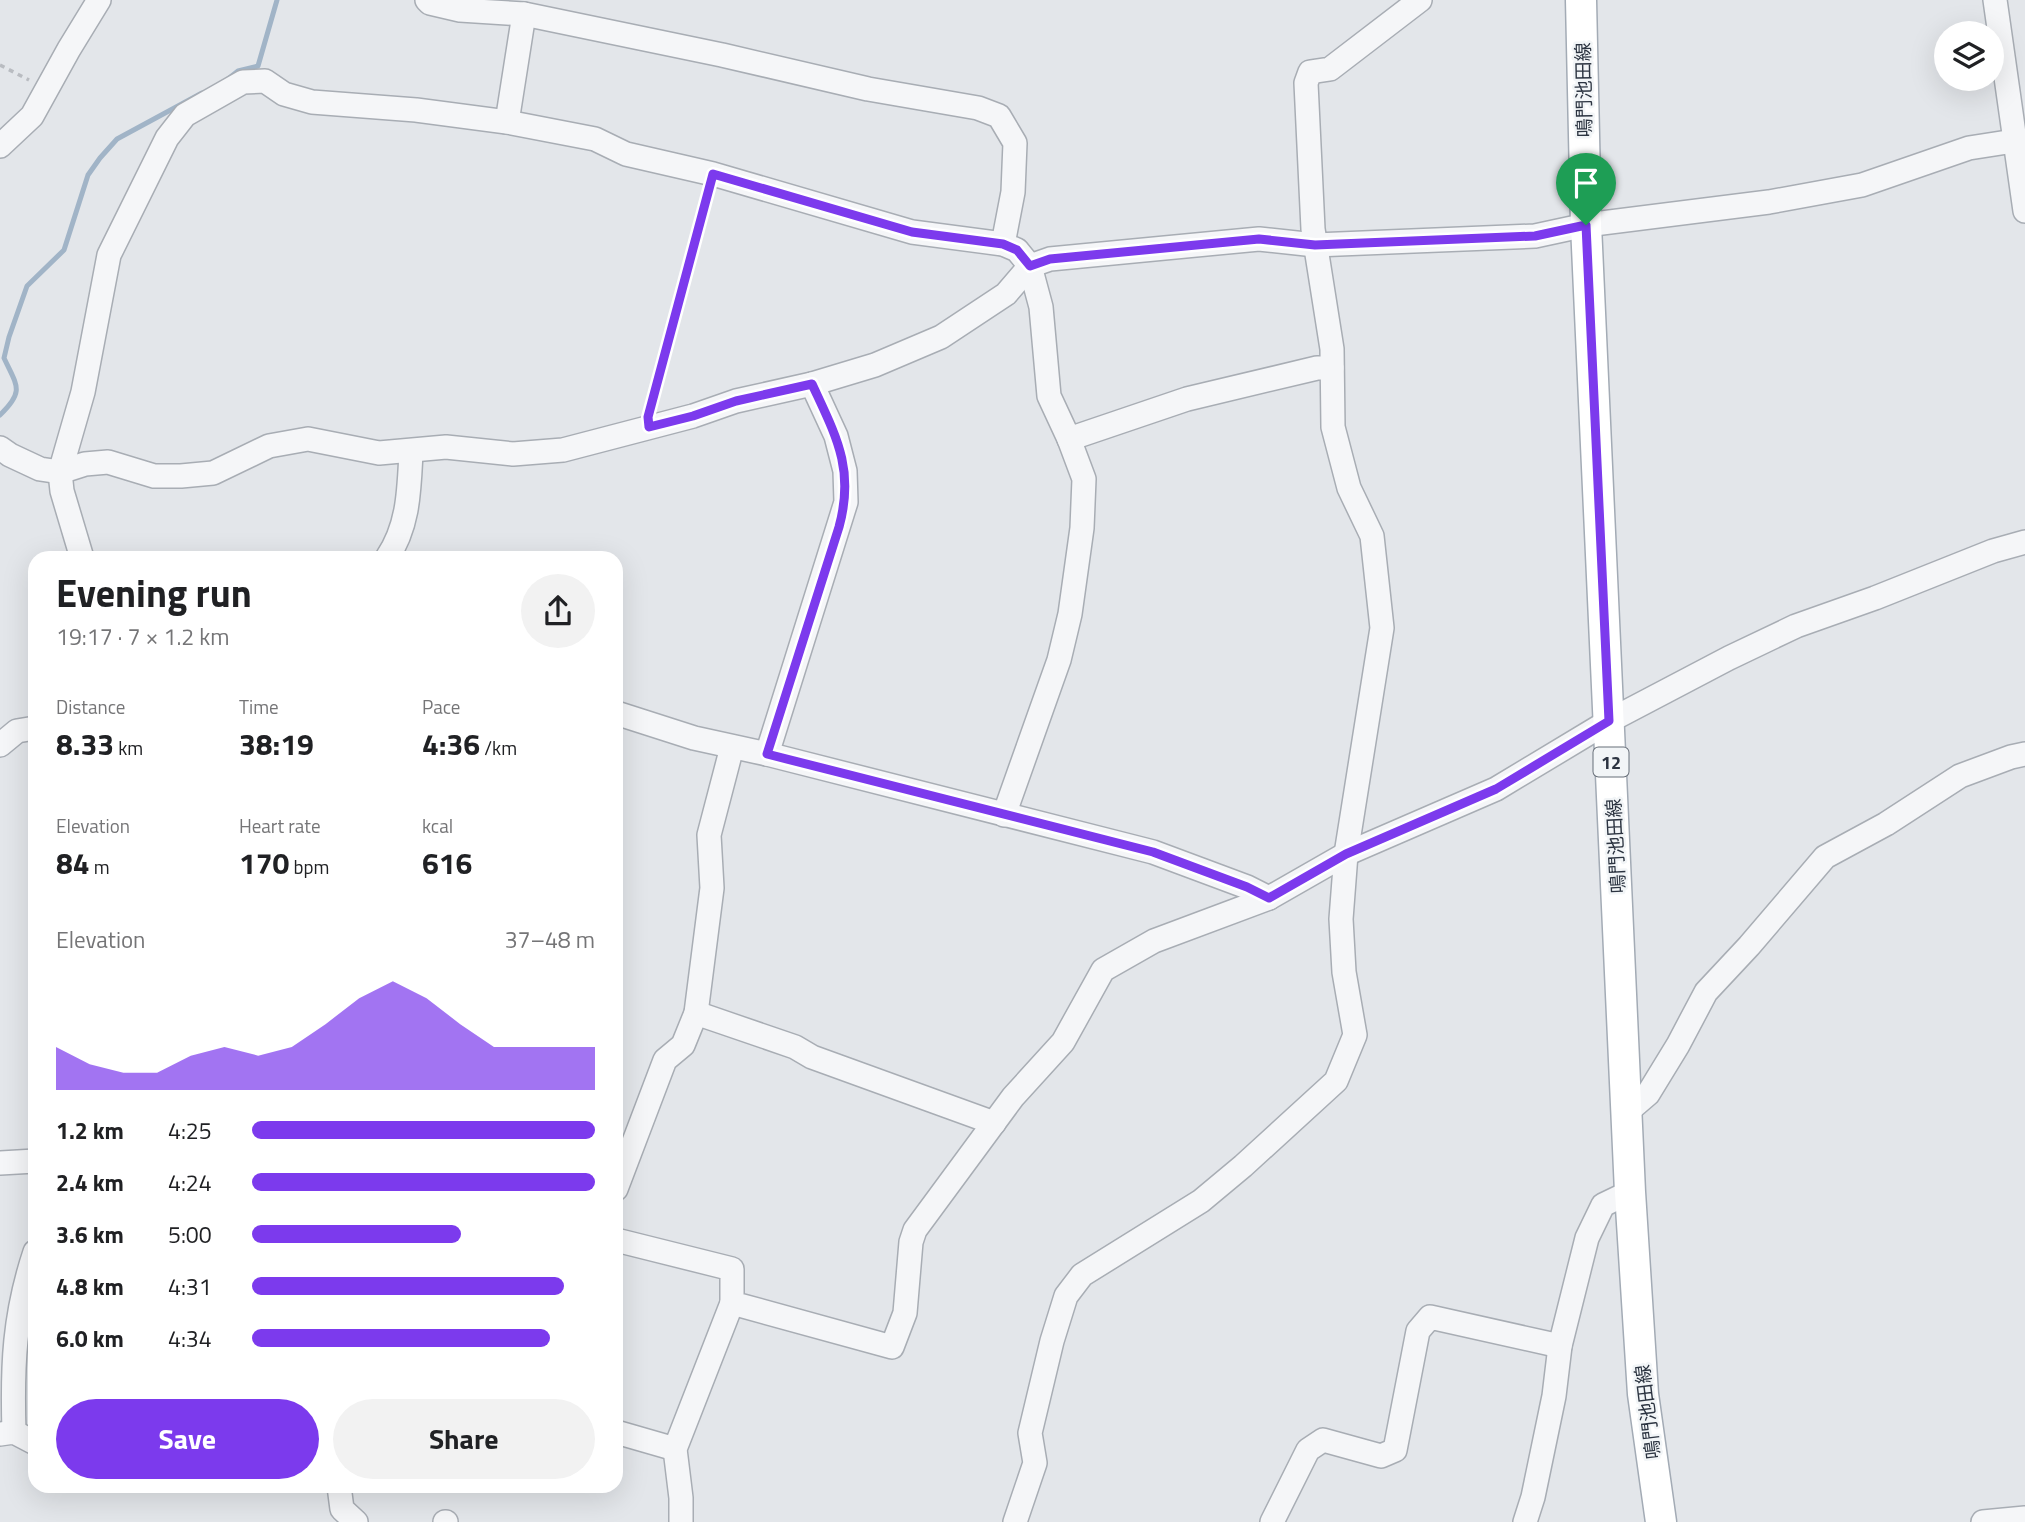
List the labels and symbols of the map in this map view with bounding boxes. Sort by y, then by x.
street label: 鳴門池田線 [1568,42,1598,138]
pin [1556,153,1616,225]
road number: 12 [1594,748,1628,776]
street label: 鳴門池田線 [1598,798,1632,894]
street label: 鳴門池田線 [1627,1363,1667,1461]

